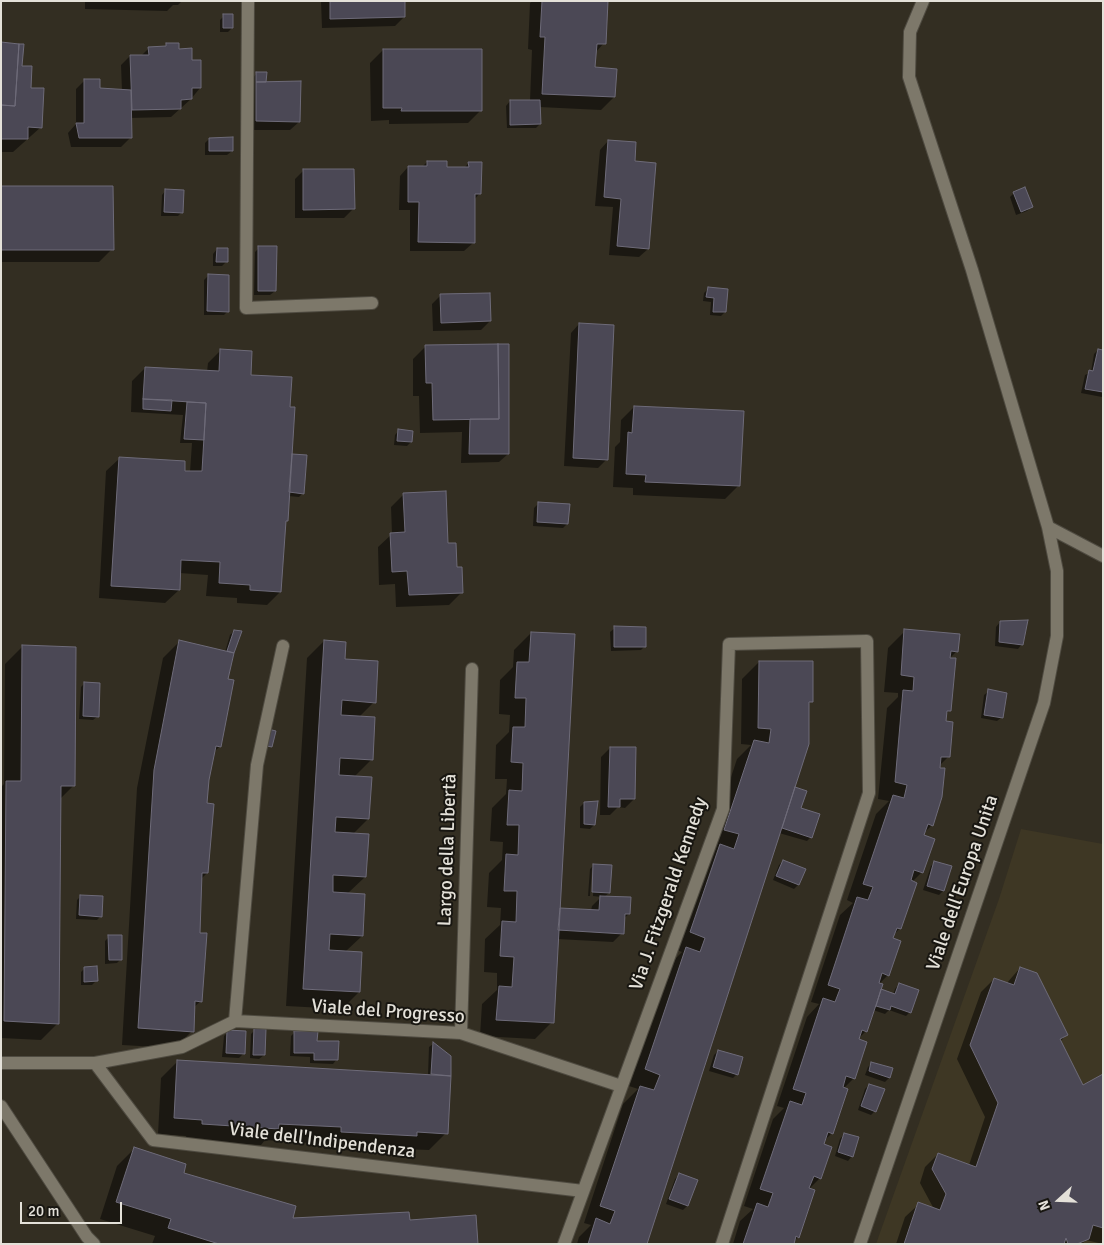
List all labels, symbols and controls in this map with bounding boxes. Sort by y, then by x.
street label: Largo della Libertà [434,773,462,927]
street label: Viale dell'Europa Unita [922,792,1004,974]
street label: Via J. Fitzgerald Kennedy [625,794,713,994]
street label: Viale del Progresso [311,995,465,1029]
street label: Viale dell'Indipendenza [227,1118,417,1164]
north arrow [1034,1175,1084,1225]
scale bar [22,1192,125,1224]
text: N [1035,1198,1054,1213]
text: 20 m [28,1202,59,1220]

